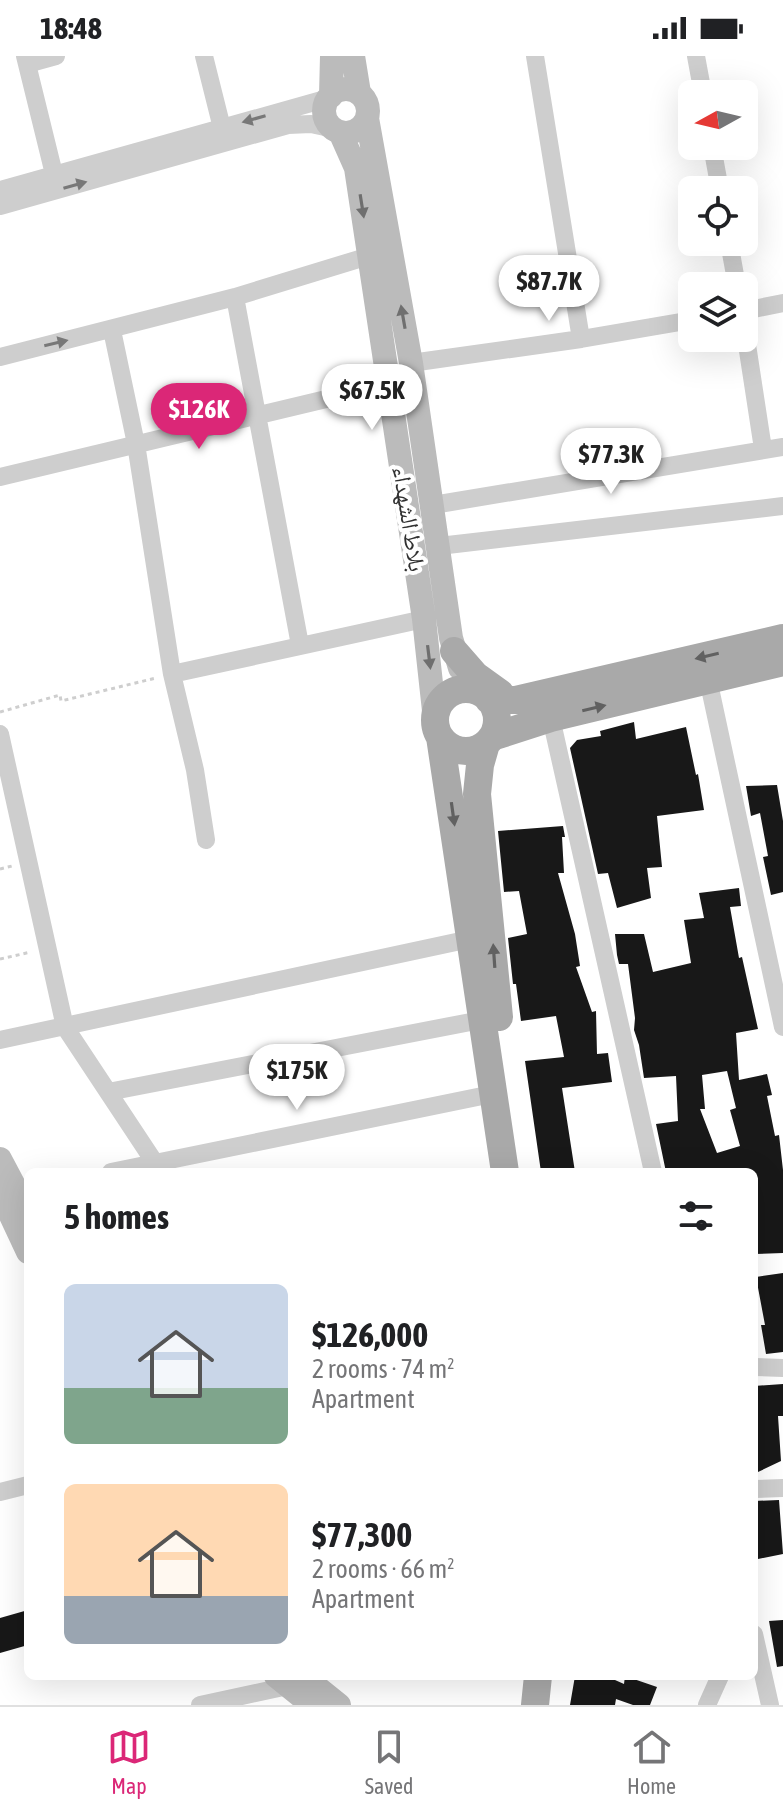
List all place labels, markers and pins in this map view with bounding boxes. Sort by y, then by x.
pin: $87.7K [484,255,614,323]
pin: $67.5K [307,364,437,432]
pin: $126K [143,383,255,451]
pin: $77.3K [546,428,676,496]
pin: $175K [241,1044,353,1112]

